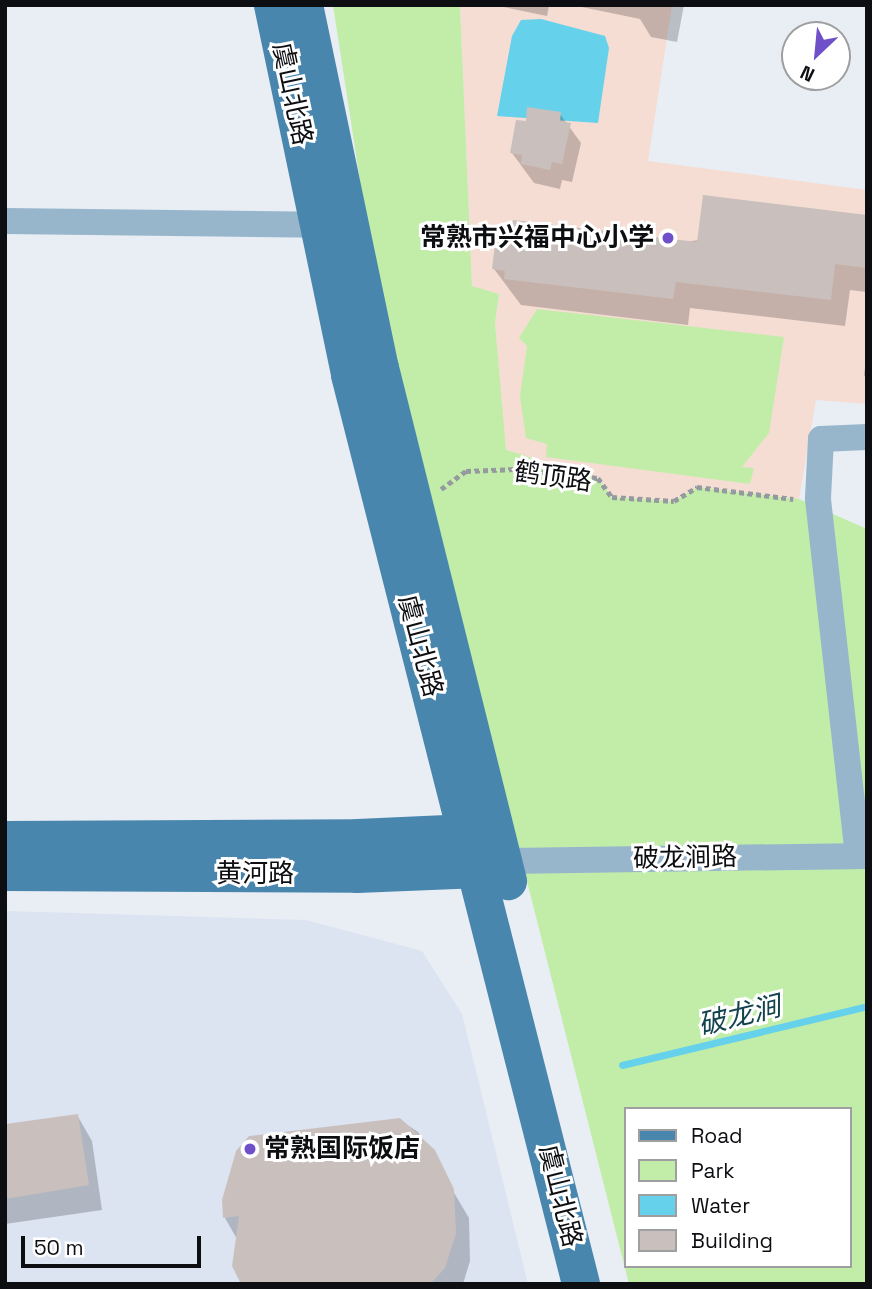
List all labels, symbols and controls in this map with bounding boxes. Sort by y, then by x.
north arrow [781,21,851,91]
street label: 虞山北路 [266,40,318,148]
text: N [796,60,819,88]
place label: 常熟市兴福中心小学 [420,222,654,254]
marker: 常熟市兴福中心小学 [660,230,676,246]
street label: 鹤顶路 [512,456,594,498]
street label: 虞山北路 [391,592,449,700]
street label: 破龙涧路 [633,841,737,875]
street label: 黄河路 [216,858,294,890]
water label: 破龙涧 [694,989,784,1041]
legend [624,1107,851,1268]
text: Road [691,1122,743,1149]
place label: 常熟国际饭店 [264,1133,420,1165]
marker: 常熟国际饭店 [242,1141,258,1157]
street label: 虞山北路 [532,1142,588,1250]
text: Park [691,1157,735,1184]
text: Water [691,1192,750,1219]
scale bar [24,1222,205,1266]
text: Building [691,1227,773,1254]
text: 50 m [34,1234,84,1261]

